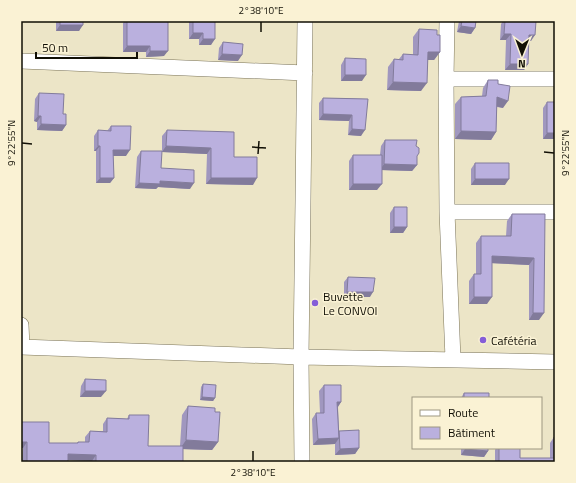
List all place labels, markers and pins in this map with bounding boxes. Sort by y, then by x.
place label: Buvette Le CONVOI [323,287,378,320]
marker: Buvette Le CONVOI [310,298,320,308]
place label: Cafétéria [491,331,537,350]
marker: Cafétéria [478,335,488,345]

